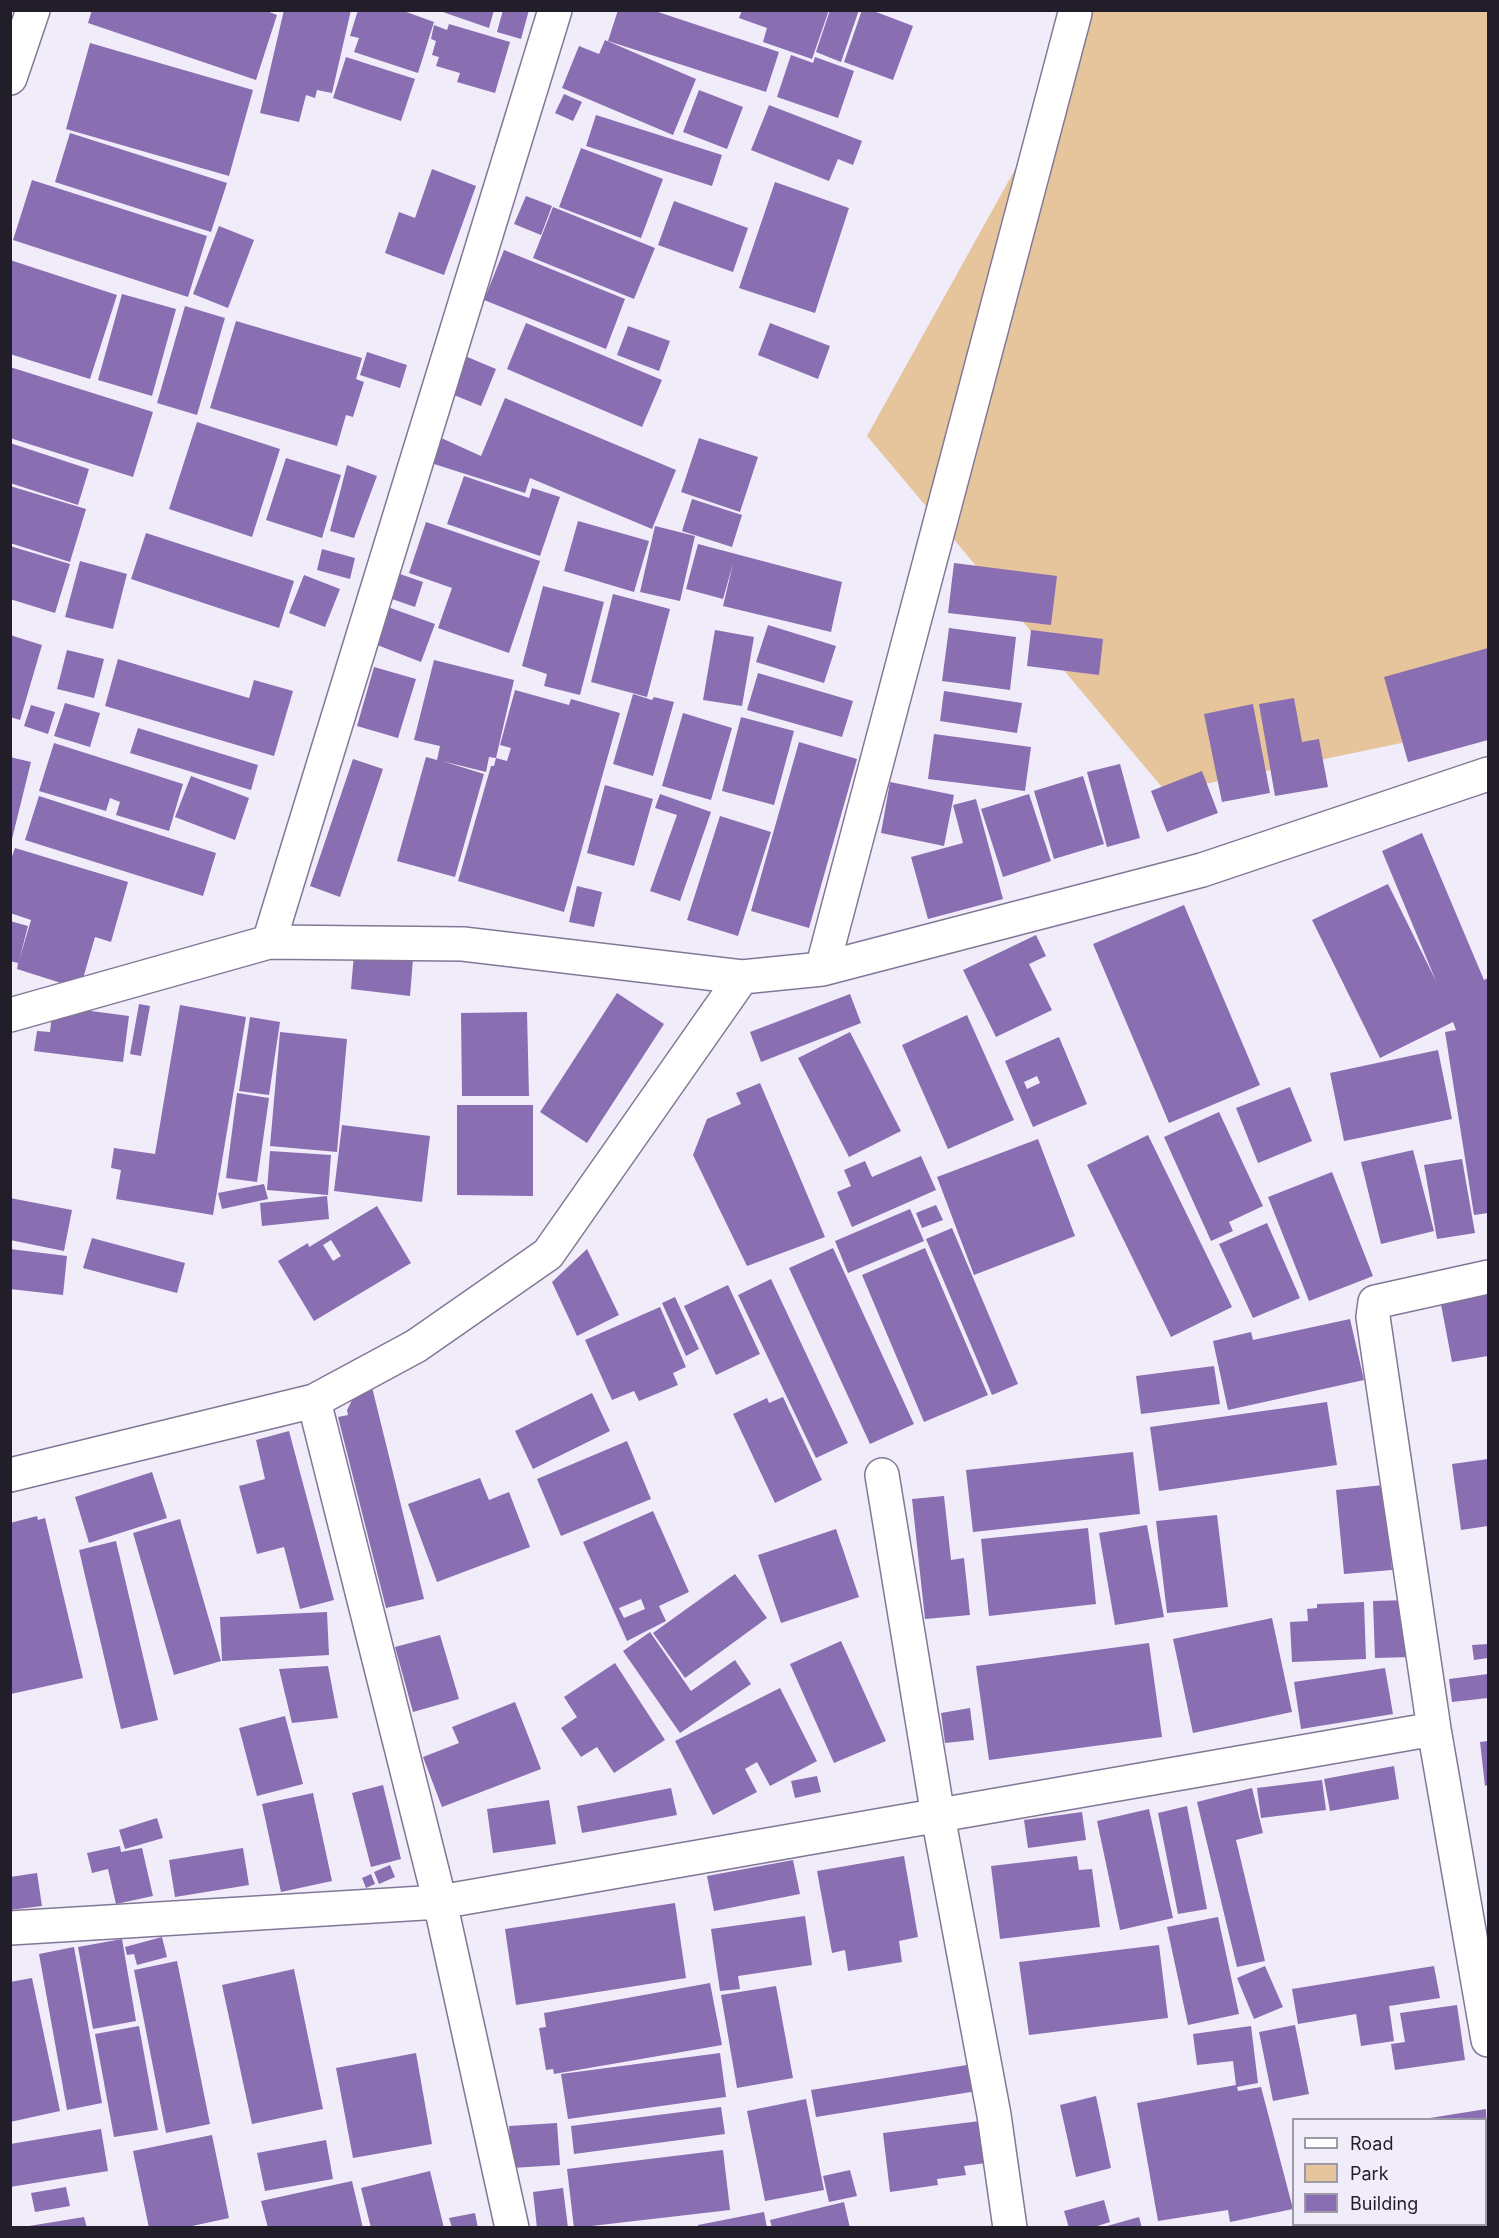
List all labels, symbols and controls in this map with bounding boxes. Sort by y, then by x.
legend [1292,2118,1487,2226]
text: Road [1350,2133,1393,2154]
text: Park [1350,2163,1389,2184]
text: Building [1350,2193,1418,2214]

